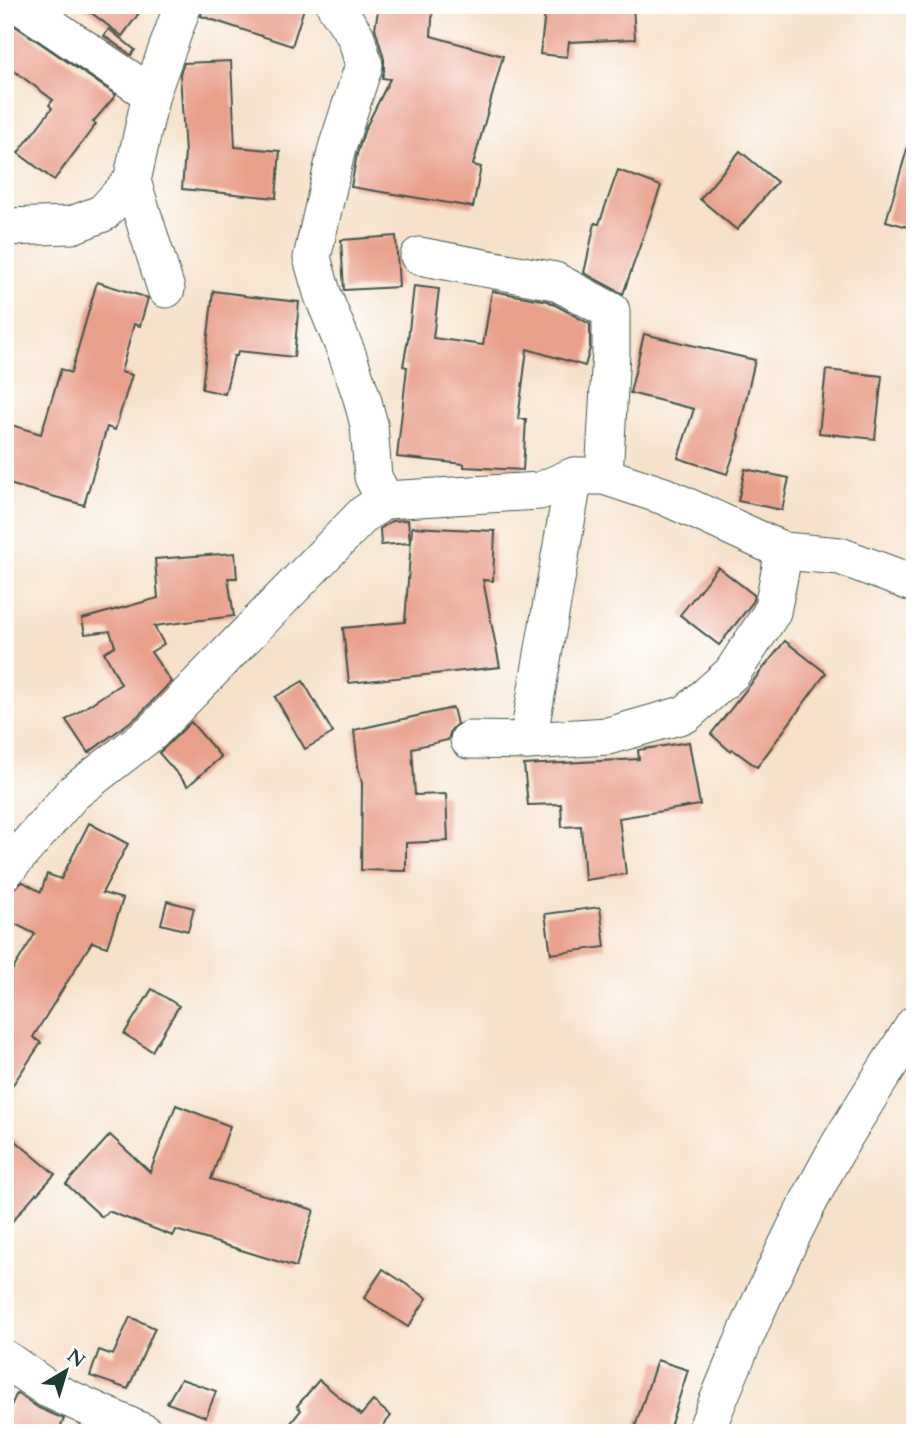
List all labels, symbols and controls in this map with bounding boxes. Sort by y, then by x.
north arrow [32,1336,102,1406]
text: N [61,1343,91,1374]

